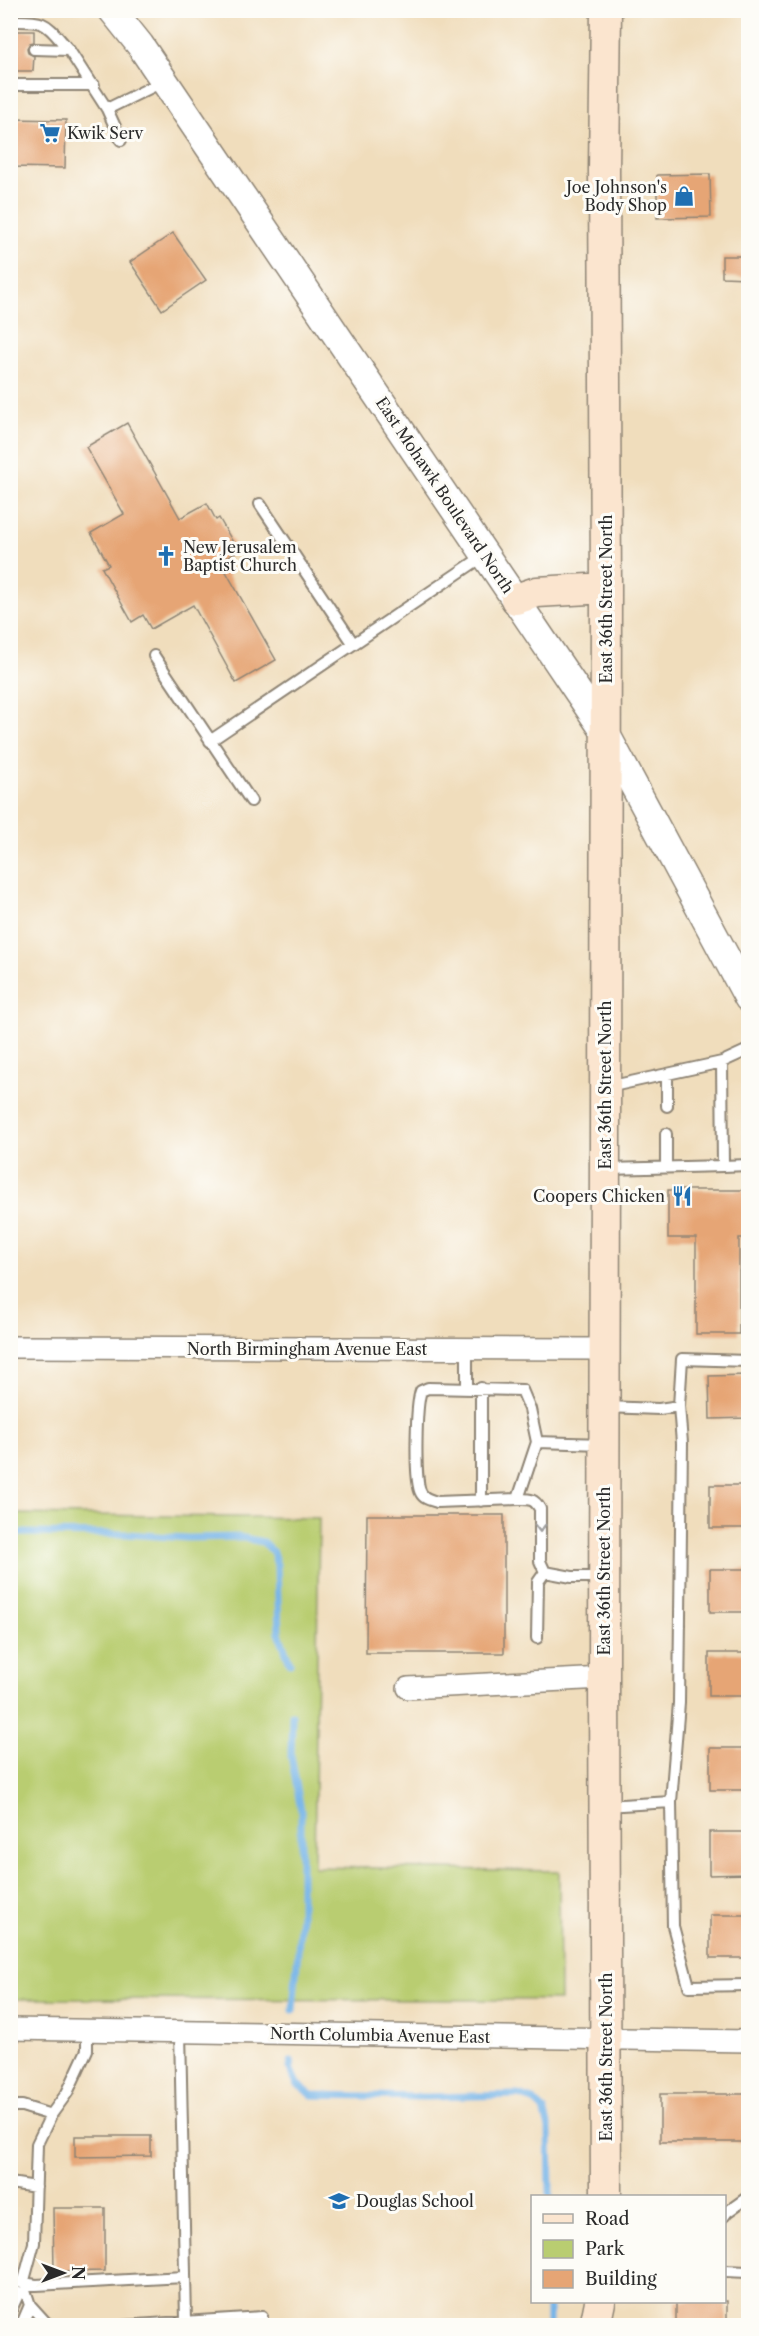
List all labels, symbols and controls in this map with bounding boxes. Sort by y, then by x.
supermarket icon: Kwik Serv [38,121,62,145]
place label: Kwik Serv [67,123,144,143]
place label: Joe Johnson's Body Shop [563,177,667,215]
shop icon: Joe Johnson's Body Shop [672,184,696,208]
street label: East Mohawk Boulevard North [372,393,518,597]
street label: East 36th Street North [596,514,616,684]
place label: New Jerusalem Baptist Church [183,537,297,575]
church icon: New Jerusalem Baptist Church [154,544,178,568]
street label: East 36th Street North [595,1000,615,1170]
restaurant icon: Coopers Chicken [670,1184,694,1208]
place label: Coopers Chicken [533,1186,665,1206]
street label: North Birmingham Avenue East [187,1339,428,1359]
street label: East 36th Street North [594,1486,614,1656]
one-way arrow [534,1523,546,1532]
street label: East 36th Street North [596,1972,616,2142]
street label: North Columbia Avenue East [270,2023,491,2047]
school or university icon: Douglas School [327,2189,351,2213]
place label: Douglas School [356,2191,474,2211]
legend [531,2195,726,2303]
text: Road [585,2208,630,2230]
text: Park [585,2238,626,2260]
north arrow [33,2243,93,2303]
text: N [68,2266,88,2280]
text: Building [585,2268,657,2290]

